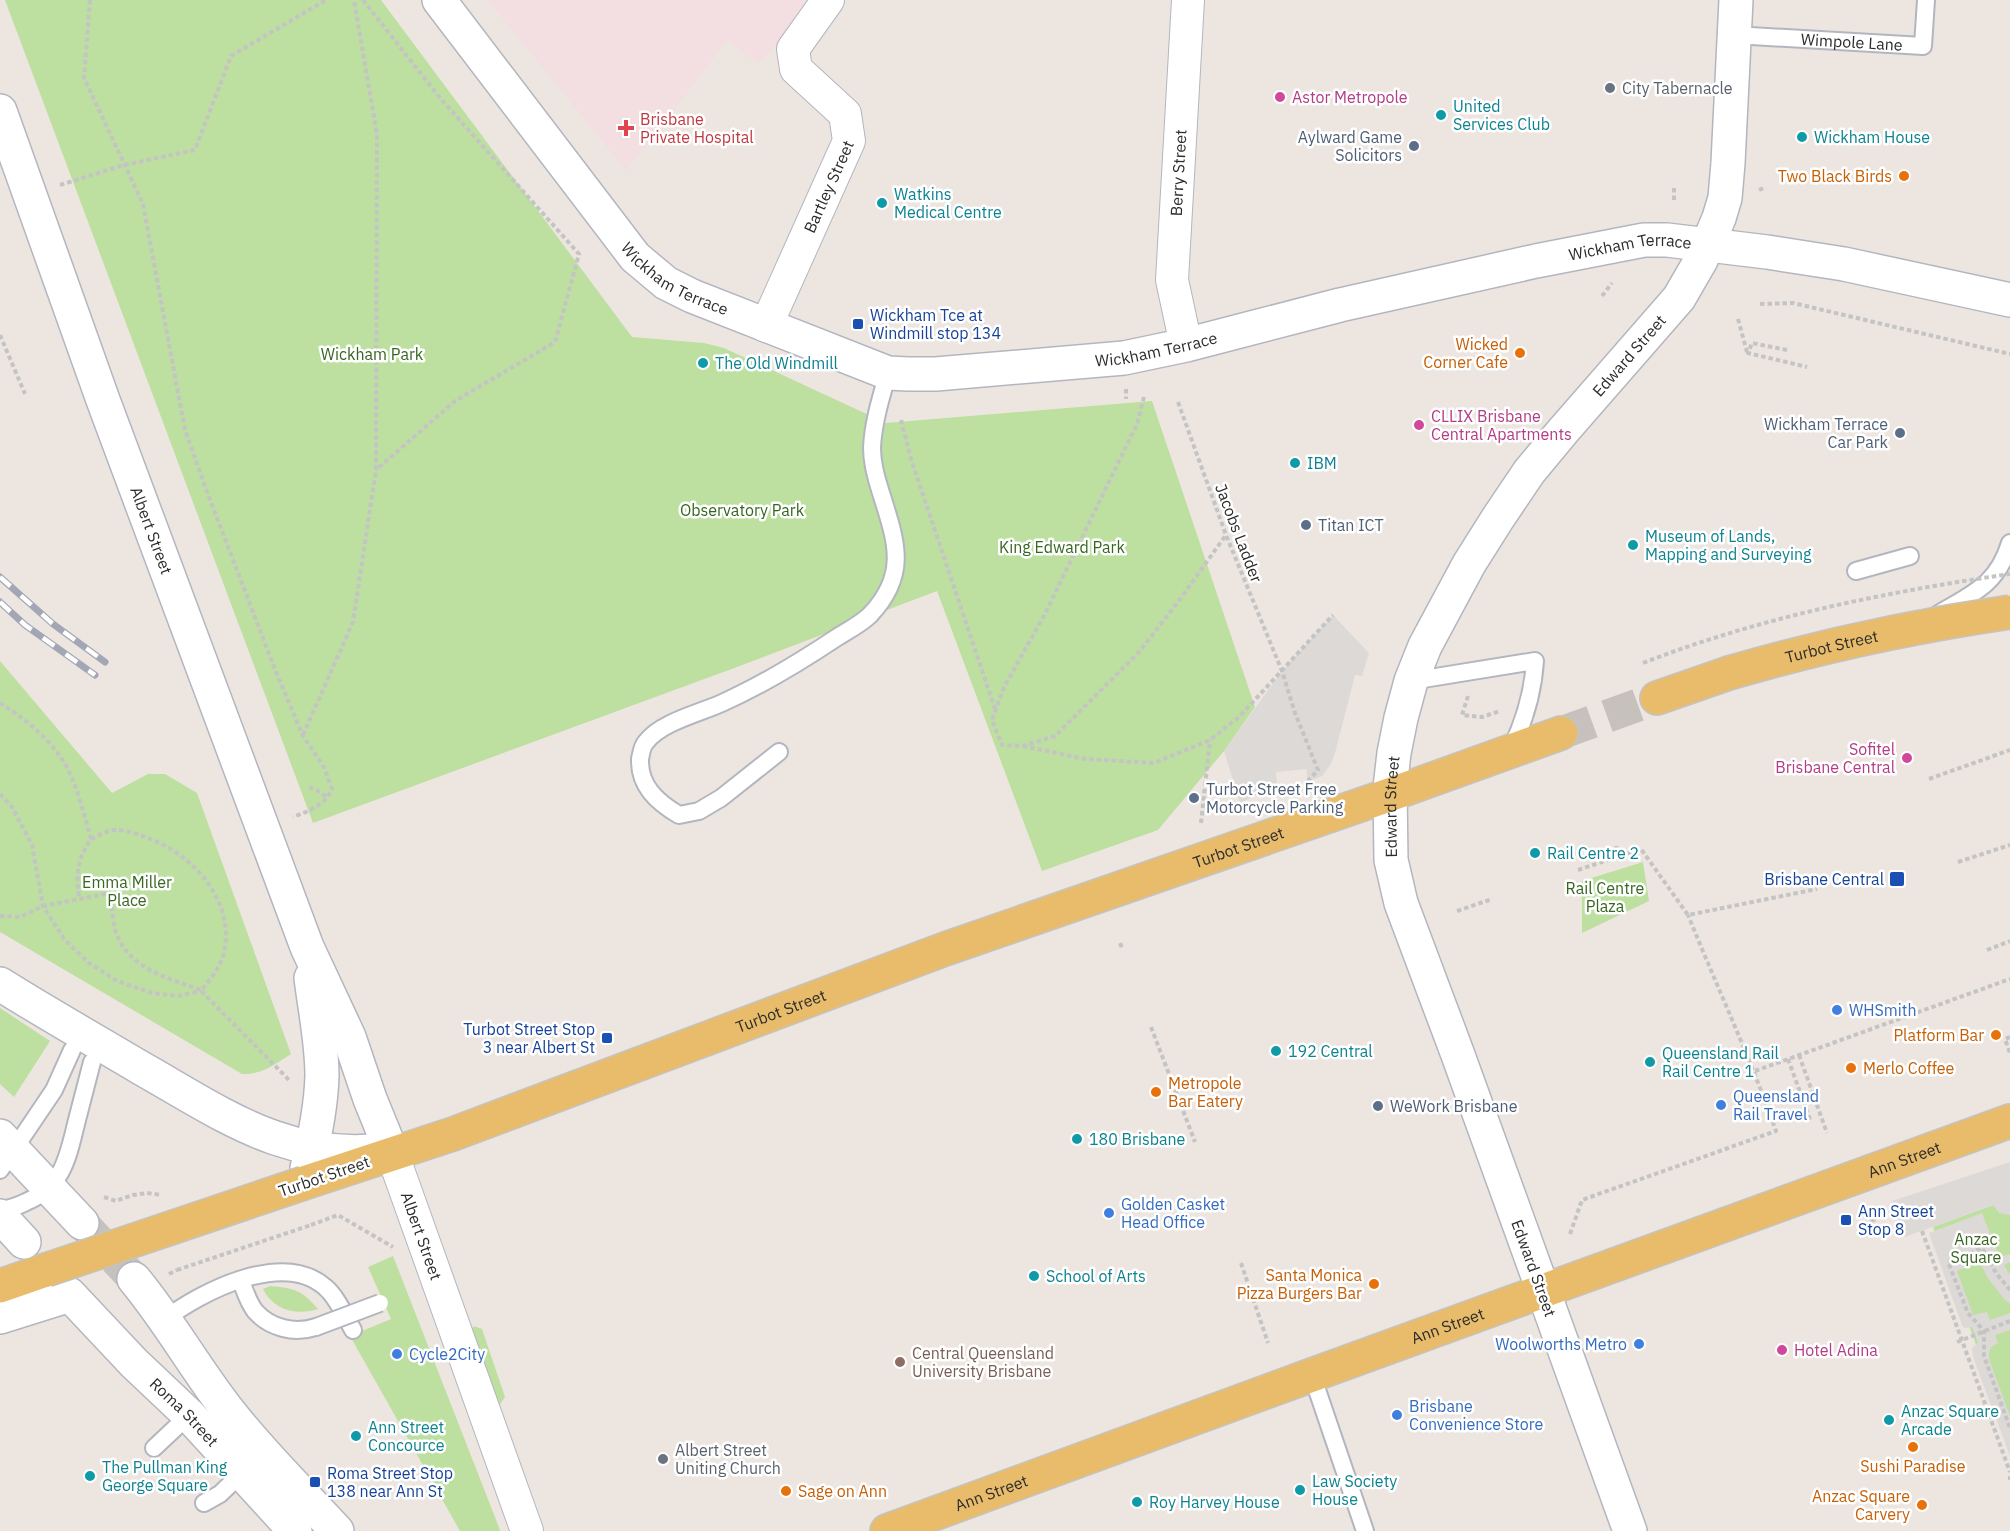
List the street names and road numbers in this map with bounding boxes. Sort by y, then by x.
street label: Wimpole Lane [1800,29,1903,55]
street label: Berry Street [1166,129,1191,217]
street label: Bartley Street [799,137,858,236]
street label: Wickham Terrace [1567,230,1693,264]
street label: Wickham Terrace [617,238,731,319]
street label: Edward Street [1588,310,1670,400]
street label: Wickham Terrace [1094,327,1219,370]
street label: Jacobs Ladder [1211,481,1267,585]
street label: Albert Street [126,484,177,577]
street label: Turbot Street [1783,626,1880,667]
street label: Edward Street [1380,755,1404,858]
street label: Turbot Street [1190,822,1286,872]
street label: Turbot Street [733,985,829,1037]
street label: Ann Street [1865,1137,1943,1182]
street label: Turbot Street [276,1151,372,1201]
street label: Albert Street [397,1189,446,1283]
street label: Edward Street [1507,1217,1561,1319]
street label: Ann Street [1408,1303,1487,1348]
street label: Roma Street [146,1373,223,1451]
street label: Ann Street [952,1470,1030,1515]

